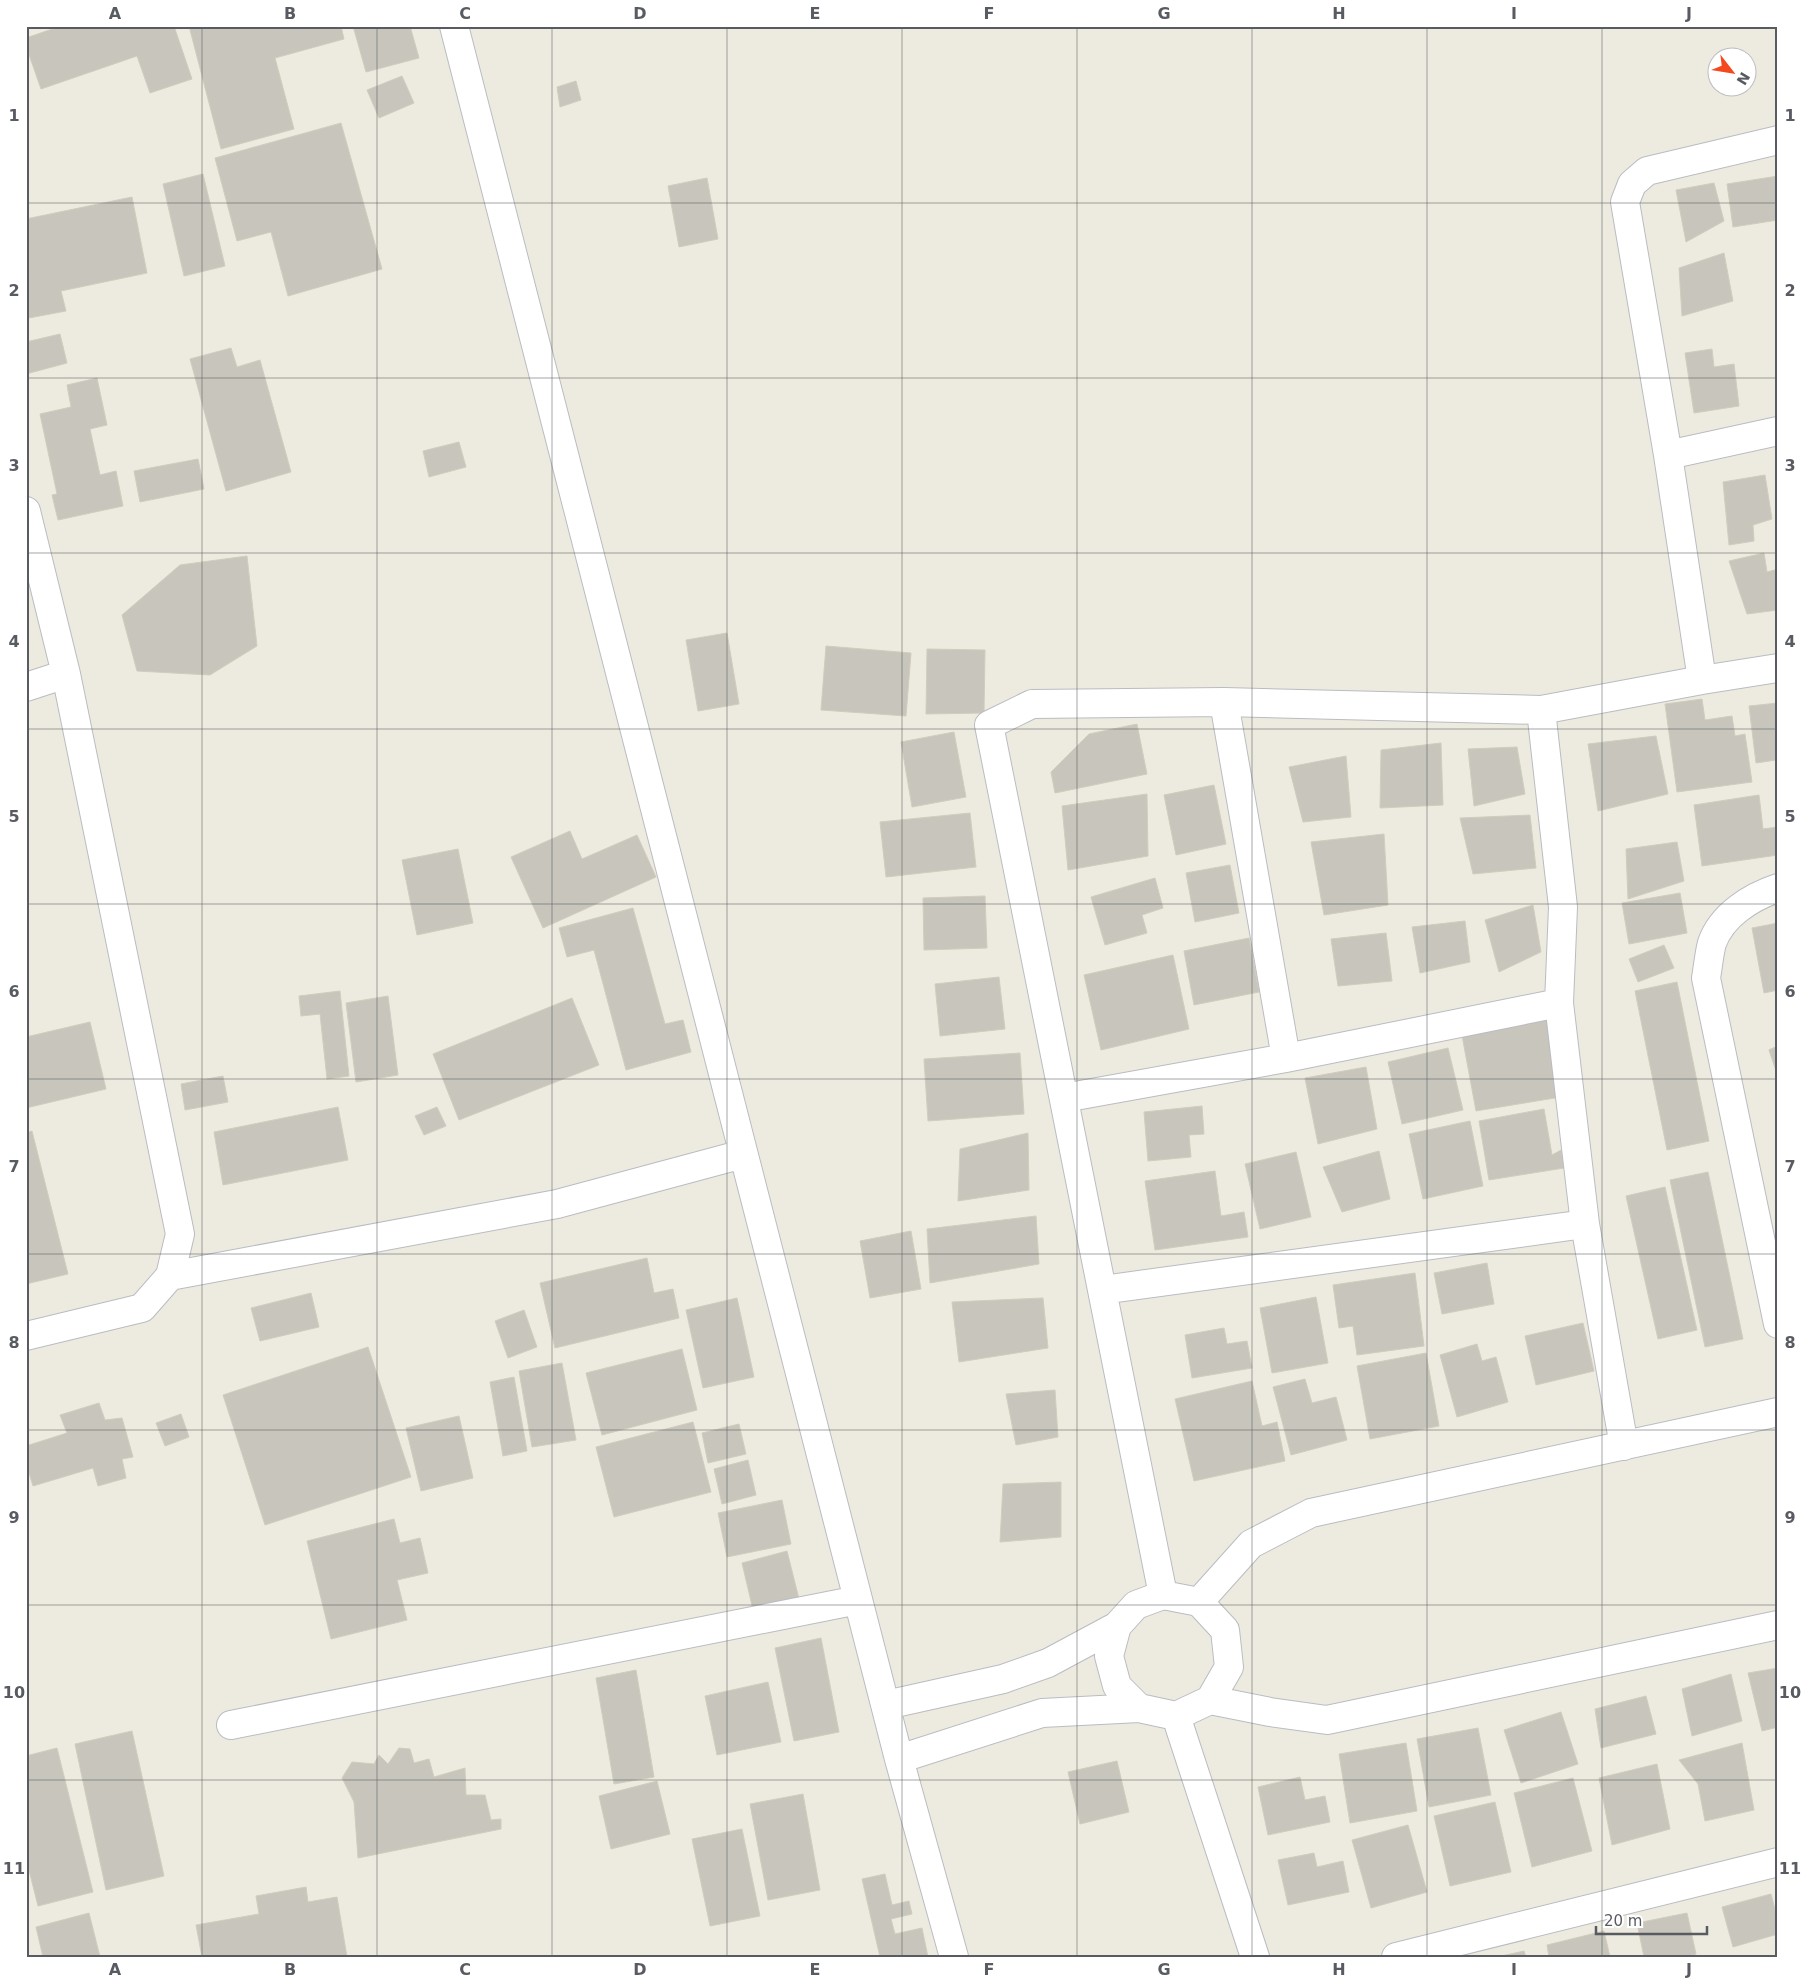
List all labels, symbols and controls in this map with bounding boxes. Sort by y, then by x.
text: A [109,4,122,23]
text: B [284,4,296,23]
text: C [459,4,471,23]
text: D [633,4,647,23]
text: E [810,4,820,23]
text: F [984,4,994,23]
text: G [1157,4,1171,23]
text: H [1332,4,1346,23]
text: I [1511,4,1517,23]
text: J [1685,4,1692,23]
north arrow [1706,48,1756,98]
text: N [1733,70,1753,88]
text: 1 [8,106,20,125]
text: 1 [1784,106,1796,125]
text: 2 [8,281,20,300]
text: 2 [1784,281,1796,300]
text: 3 [8,456,20,475]
text: 3 [1784,456,1796,475]
text: 4 [8,632,20,651]
text: 4 [1784,632,1796,651]
text: 5 [8,807,20,826]
text: 5 [1784,807,1796,826]
text: 6 [8,982,20,1001]
text: 6 [1784,982,1796,1001]
text: 7 [8,1157,20,1176]
text: 7 [1784,1157,1796,1176]
text: 8 [8,1333,20,1352]
text: 8 [1784,1333,1796,1352]
text: 9 [8,1508,20,1527]
text: 9 [1784,1508,1796,1527]
text: 10 [3,1683,25,1702]
text: 10 [1779,1683,1801,1702]
text: 11 [3,1859,25,1878]
text: 11 [1779,1859,1801,1878]
scale bar [1596,1903,1708,1935]
text: 20 m [1604,1912,1642,1930]
text: A [109,1960,122,1979]
text: B [284,1960,296,1979]
text: C [459,1960,471,1979]
text: D [633,1960,647,1979]
text: E [810,1960,820,1979]
text: F [984,1960,994,1979]
text: G [1157,1960,1171,1979]
text: H [1332,1960,1346,1979]
text: I [1511,1960,1517,1979]
text: J [1685,1960,1692,1979]

